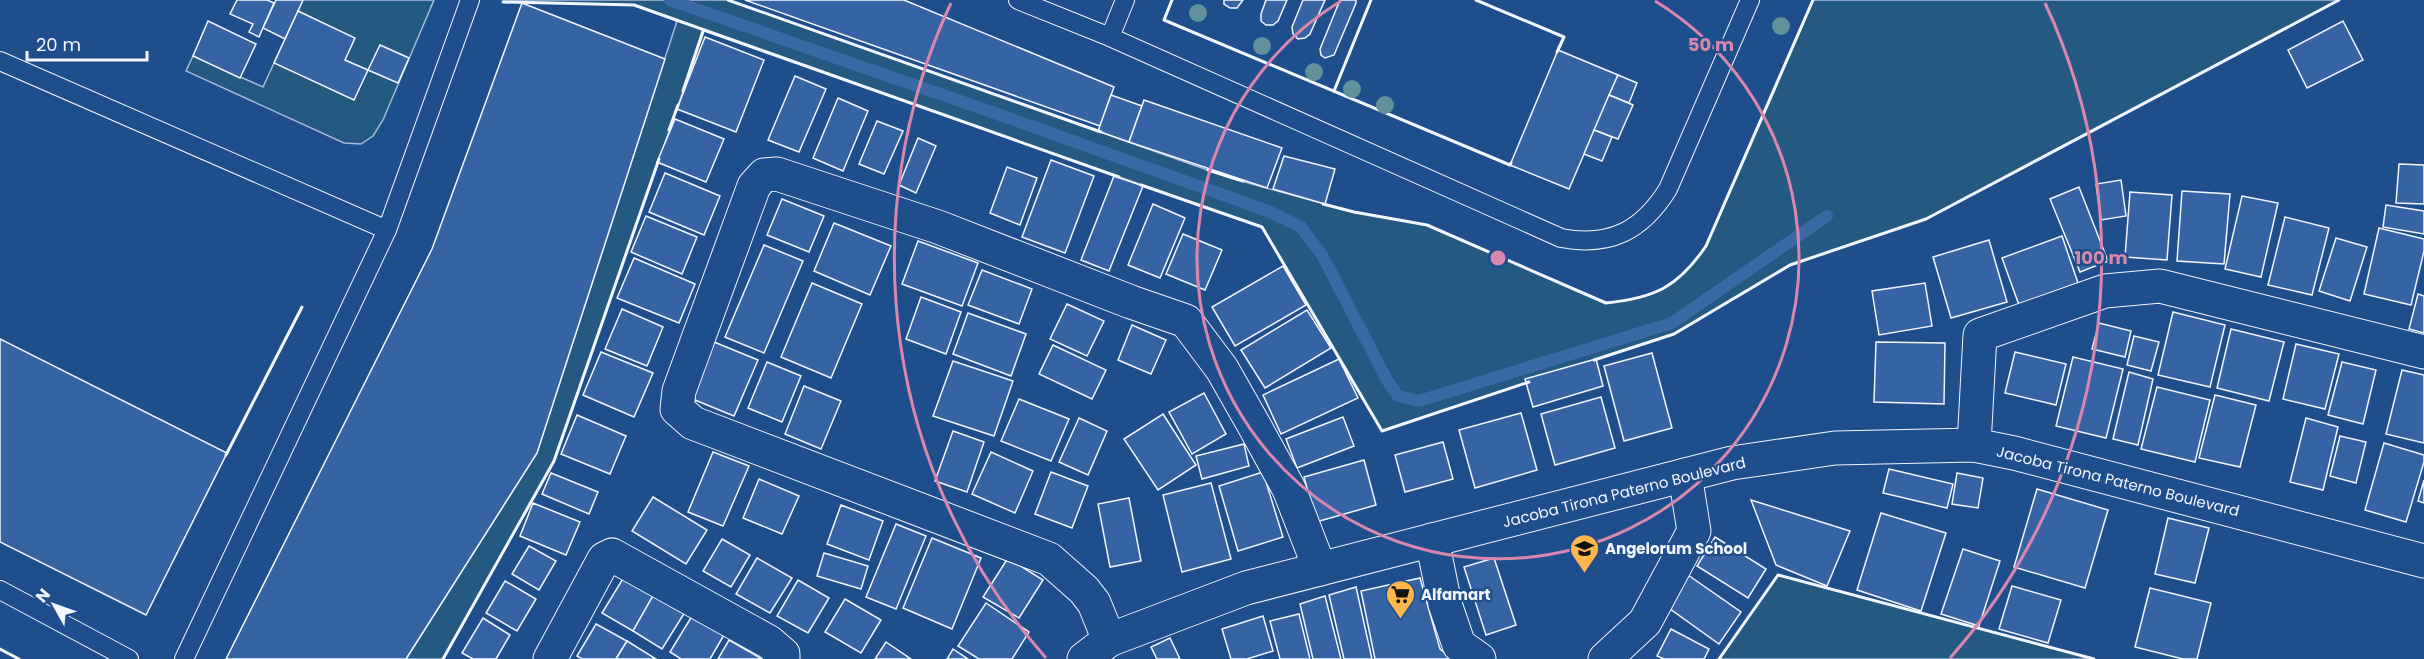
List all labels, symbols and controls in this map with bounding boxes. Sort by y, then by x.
scale bar [27,24,147,62]
text: 20 m [36,32,81,57]
text: 50 m [1688,32,1734,57]
text: 100 m [2074,245,2128,270]
centre of rings [1488,248,1508,268]
street label: Jacoba Tirona Paterno Boulevard [1994,441,2242,521]
street label: Jacoba Tirona Paterno Boulevard [1500,452,1748,532]
school or university icon: Angelorum School [1568,532,1600,574]
place label: Angelorum School [1605,538,1747,559]
north arrow [24,575,84,635]
supermarket icon: Alfamart [1384,578,1416,620]
text: N [30,584,56,608]
place label: Alfamart [1421,584,1491,605]

